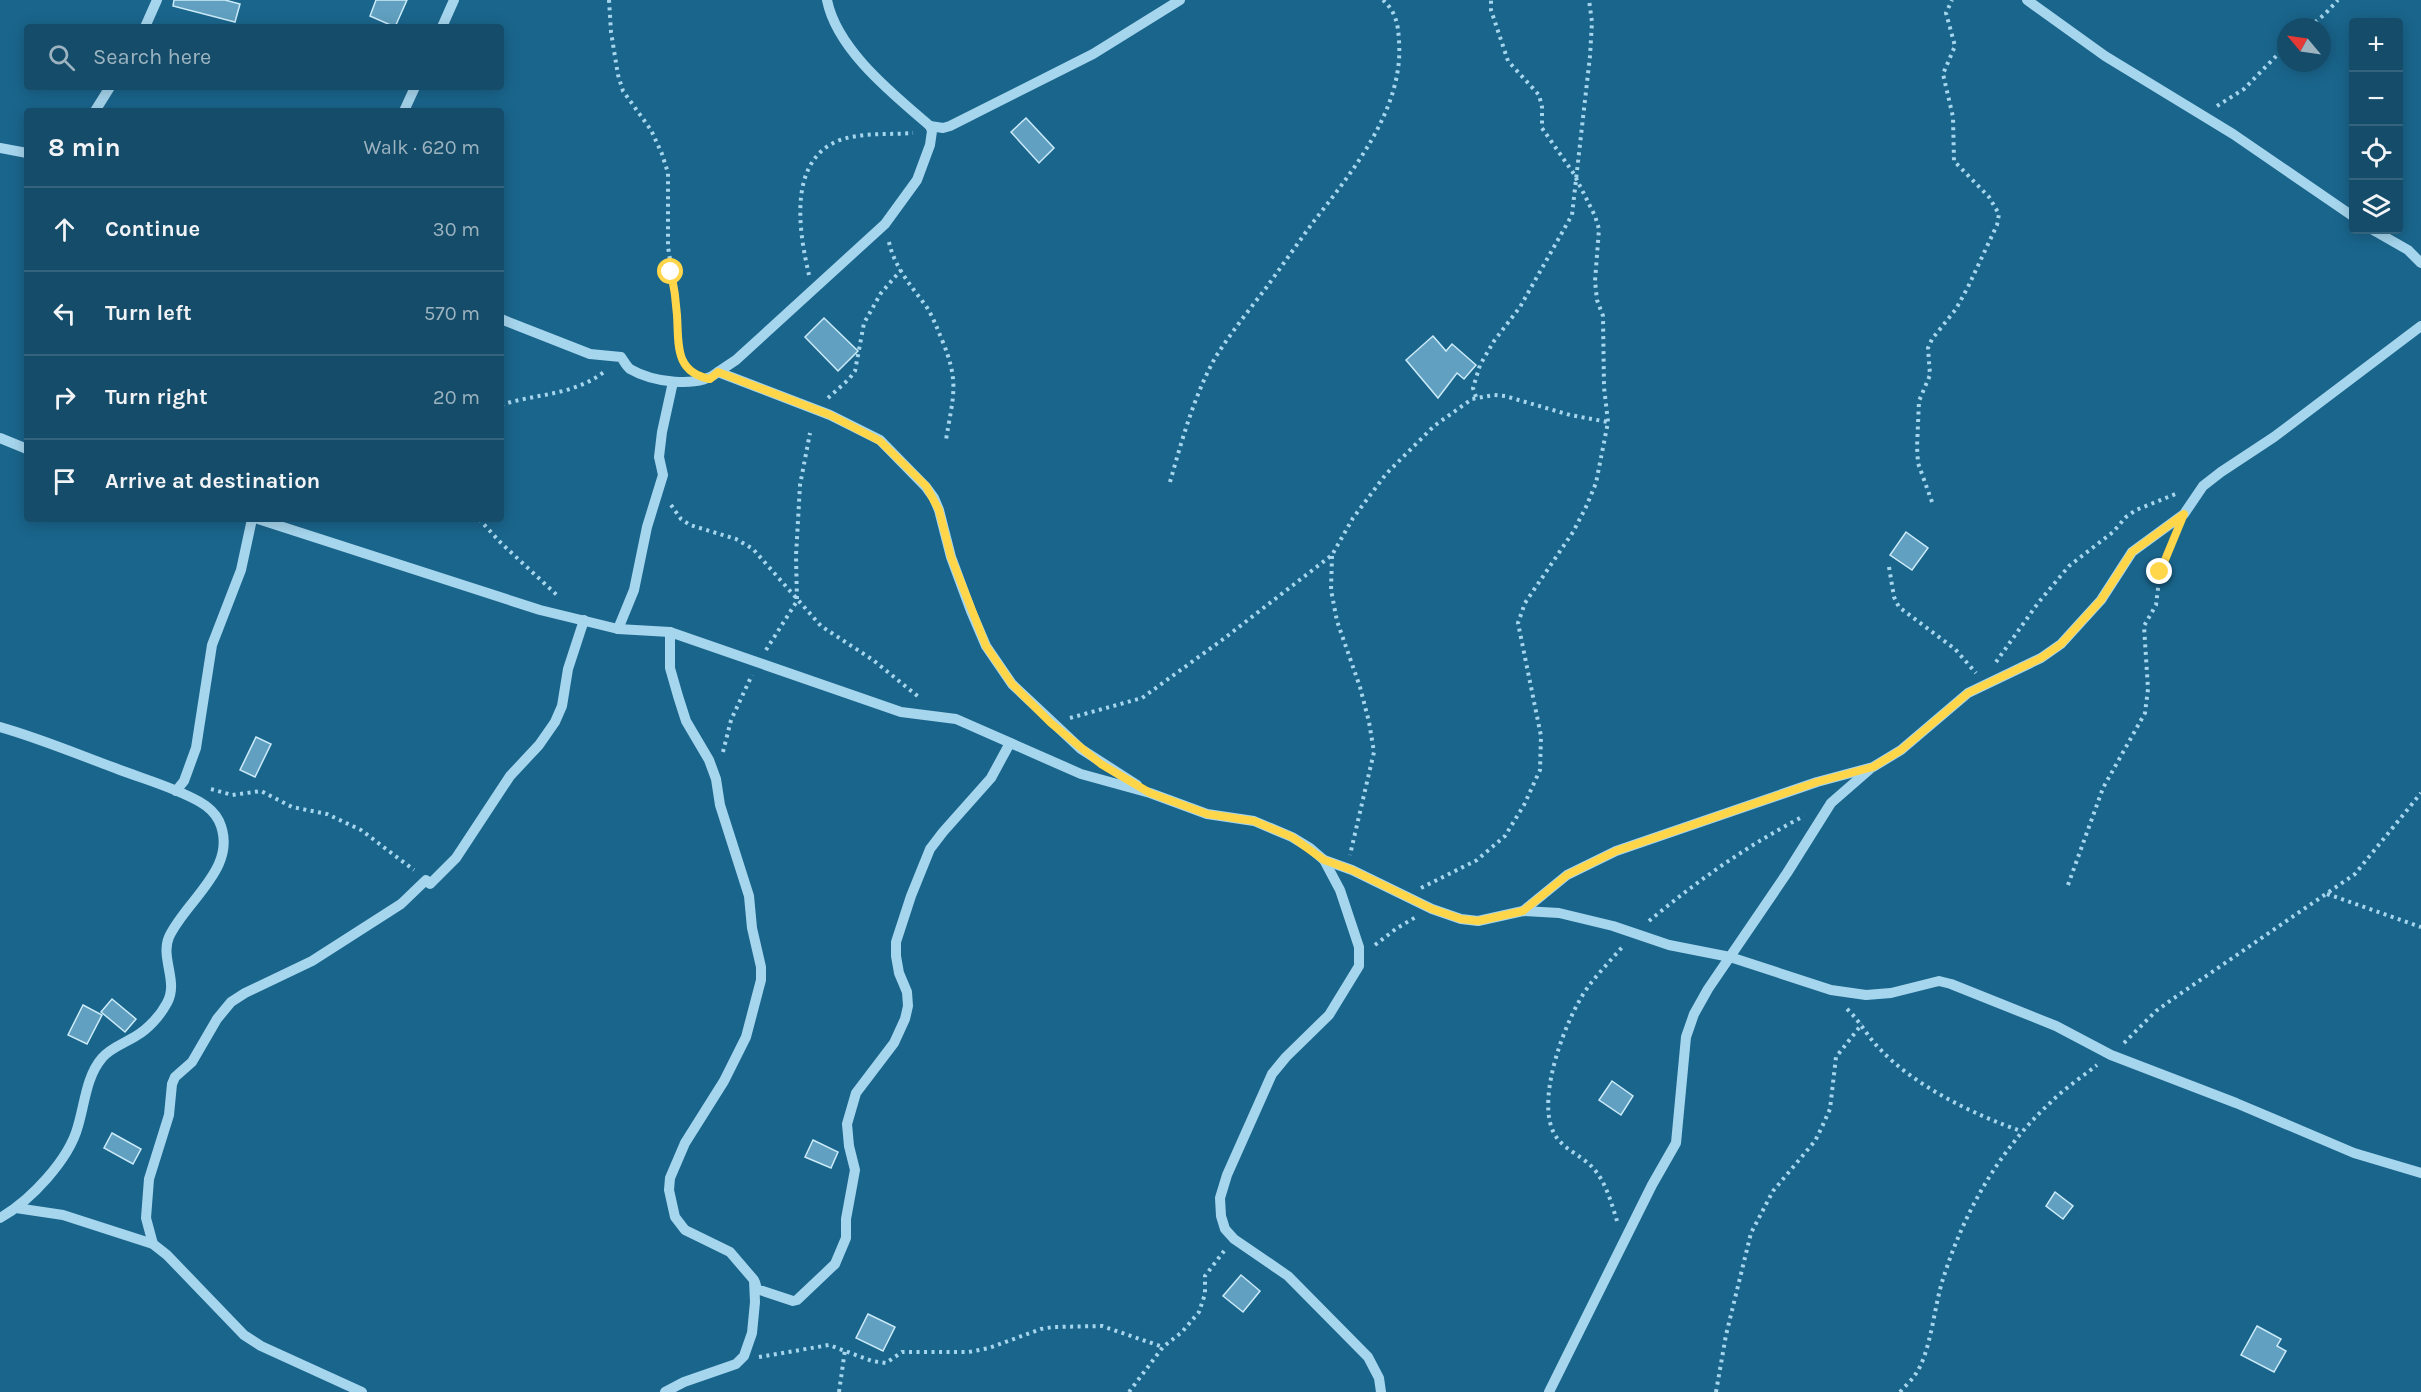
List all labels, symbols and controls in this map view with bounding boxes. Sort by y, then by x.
north arrow [2277,18,2331,72]
map controls [2349,18,2403,234]
button: + [2349,18,2403,72]
search box [24,24,504,90]
icon: search [45,41,78,74]
text: Search here [93,44,211,70]
button: − [2349,72,2403,126]
button: locate [2349,126,2403,180]
text: 8 min [48,132,121,163]
text: Walk · 620 m [363,136,480,159]
button: layers [2349,180,2403,234]
icon: ahead [48,213,81,246]
text: Continue [105,216,200,242]
text: 30 m [433,218,480,241]
route start [657,258,683,284]
icon: left [48,297,81,330]
text: Turn left [105,300,192,326]
text: 570 m [424,302,480,325]
icon: right [48,381,81,414]
text: Turn right [105,384,208,410]
text: 20 m [433,386,480,409]
icon: arrive [48,465,81,498]
text: Arrive at destination [105,468,320,494]
route end [2146,558,2172,584]

